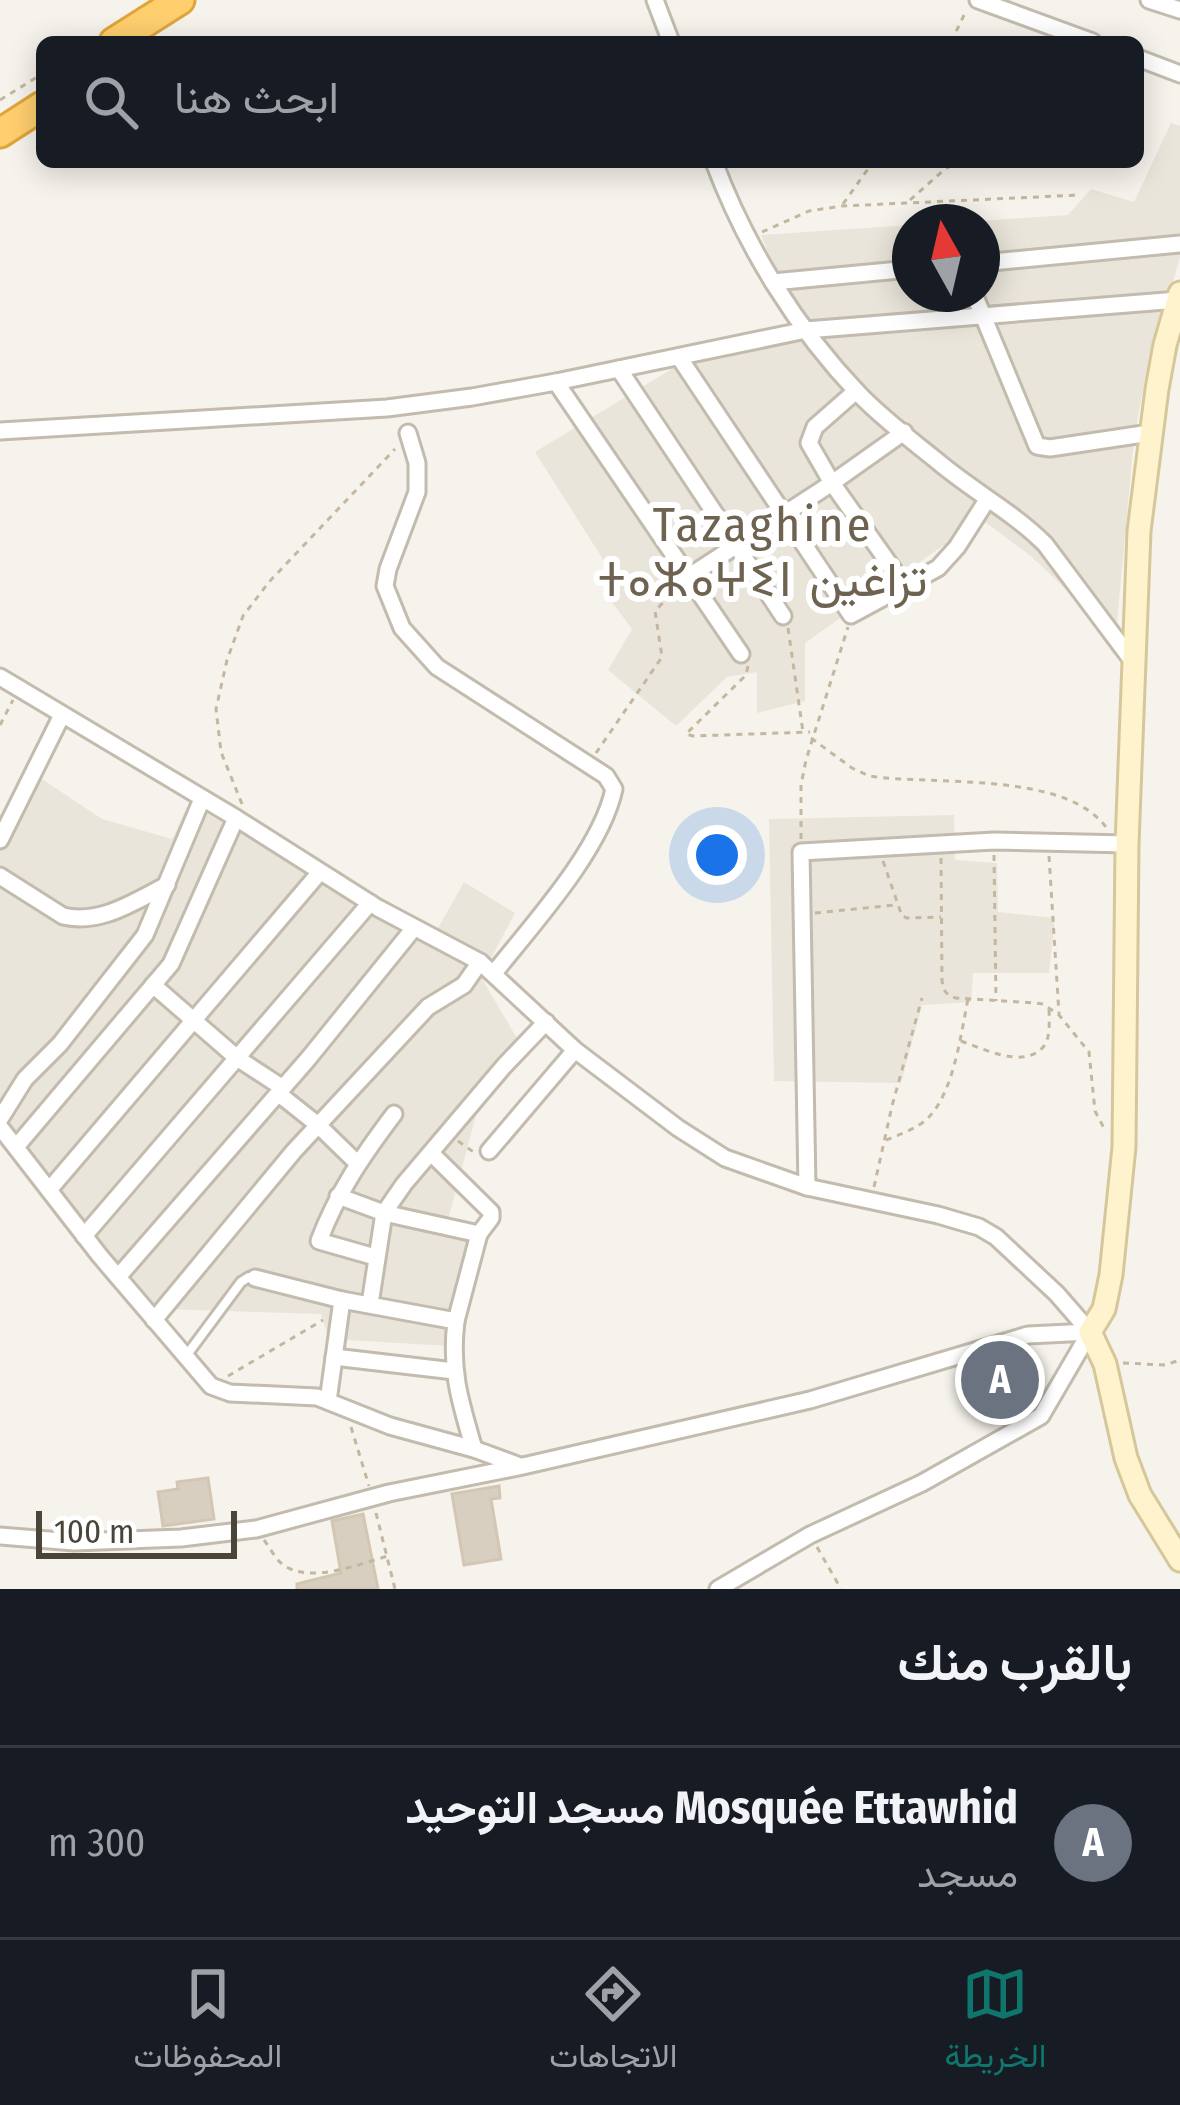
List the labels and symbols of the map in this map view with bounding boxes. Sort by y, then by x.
north arrow [892,204,1000,312]
district label: Tazaghine ⵜⴰⵣⴰⵖⵉⵏ تزاغين [598,496,928,609]
your location [687,825,747,885]
pin: A [961,1335,1039,1425]
scale bar [36,1505,237,1558]

